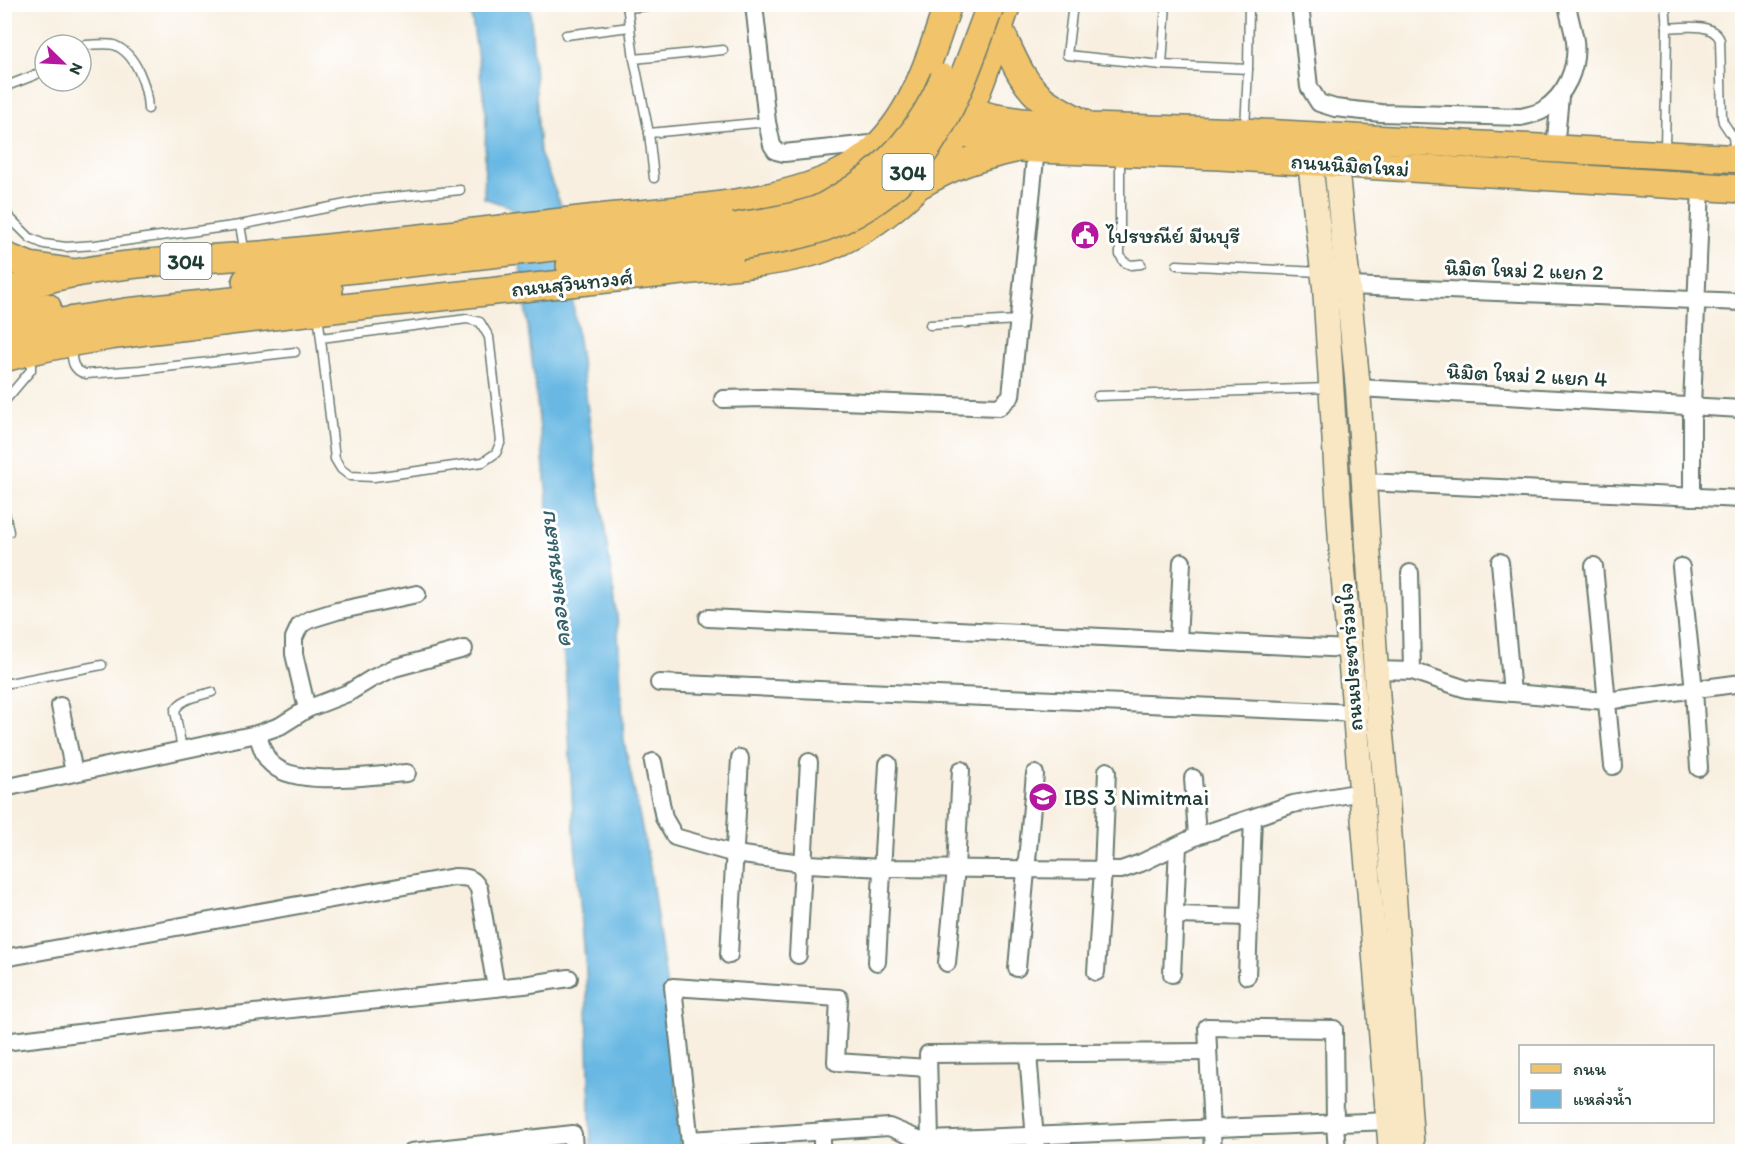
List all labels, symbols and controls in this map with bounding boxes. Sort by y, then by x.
north arrow [33,33,93,93]
text: N [65,60,87,78]
street label: ถนนนิมิตใหม่ [1290,147,1410,183]
road number: 304 [882,154,934,190]
public building icon: ไปรษณีย์ มีนบุรี [1069,219,1101,251]
place label: ไปรษณีย์ มีนบุรี [1105,222,1240,249]
road number: 304 [160,243,212,279]
street label: นิมิต ใหม่ 2 แยก 2 [1444,254,1604,286]
street label: ถนนสุวินทวงศ์ [510,263,634,303]
street label: นิมิต ใหม่ 2 แยก 4 [1446,357,1608,393]
water label: คลองแสนแสบ [531,508,577,650]
street label: ถนนประชาร่วมใจ [1331,582,1369,732]
school or university icon: IBS 3 Nimitmai [1027,781,1059,813]
place label: IBS 3 Nimitmai [1064,784,1209,811]
legend [1519,1045,1714,1123]
text: ถนน [1573,1058,1607,1080]
text: แหล่งน้ำ [1573,1087,1632,1110]

